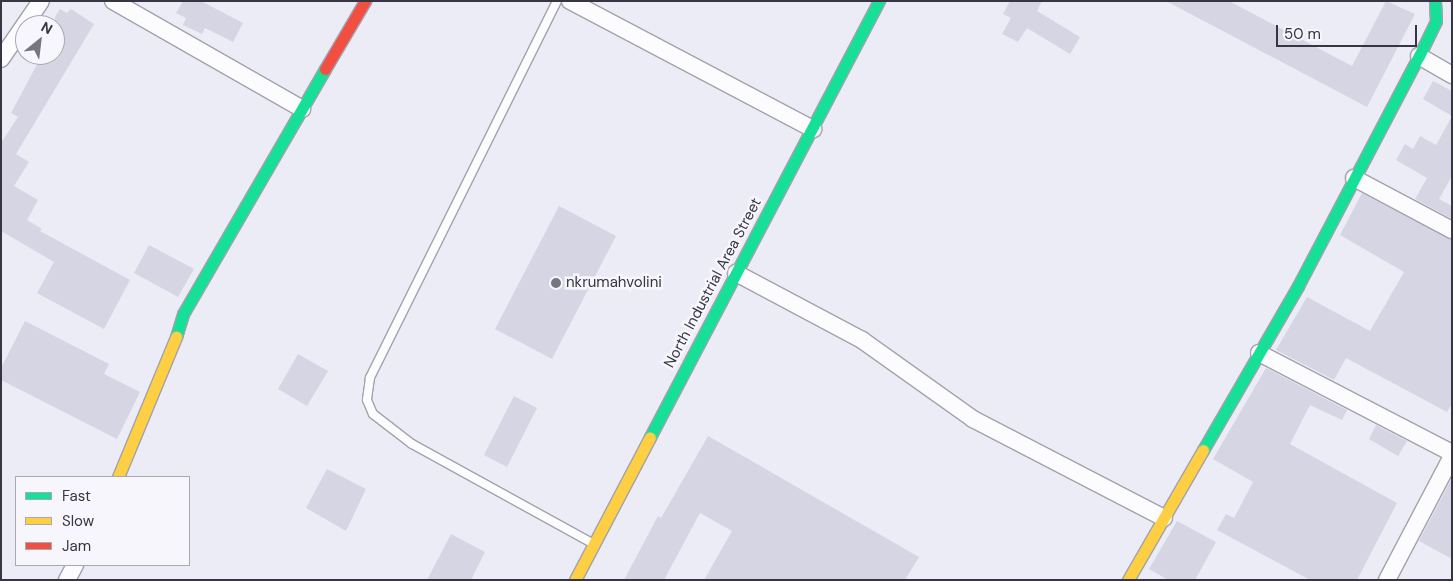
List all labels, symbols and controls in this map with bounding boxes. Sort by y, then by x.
north arrow [15,15,65,65]
scale bar [1278,15,1419,47]
text: N [38,17,56,38]
text: 50 m [1284,24,1321,44]
street label: North Industrial Area Street [661,195,765,371]
place label: nkrumahvolini [566,274,662,292]
marker: nkrumahvolini [550,277,562,289]
legend [15,476,190,566]
text: Fast [62,486,91,506]
text: Slow [62,511,94,531]
text: Jam [62,536,91,556]

